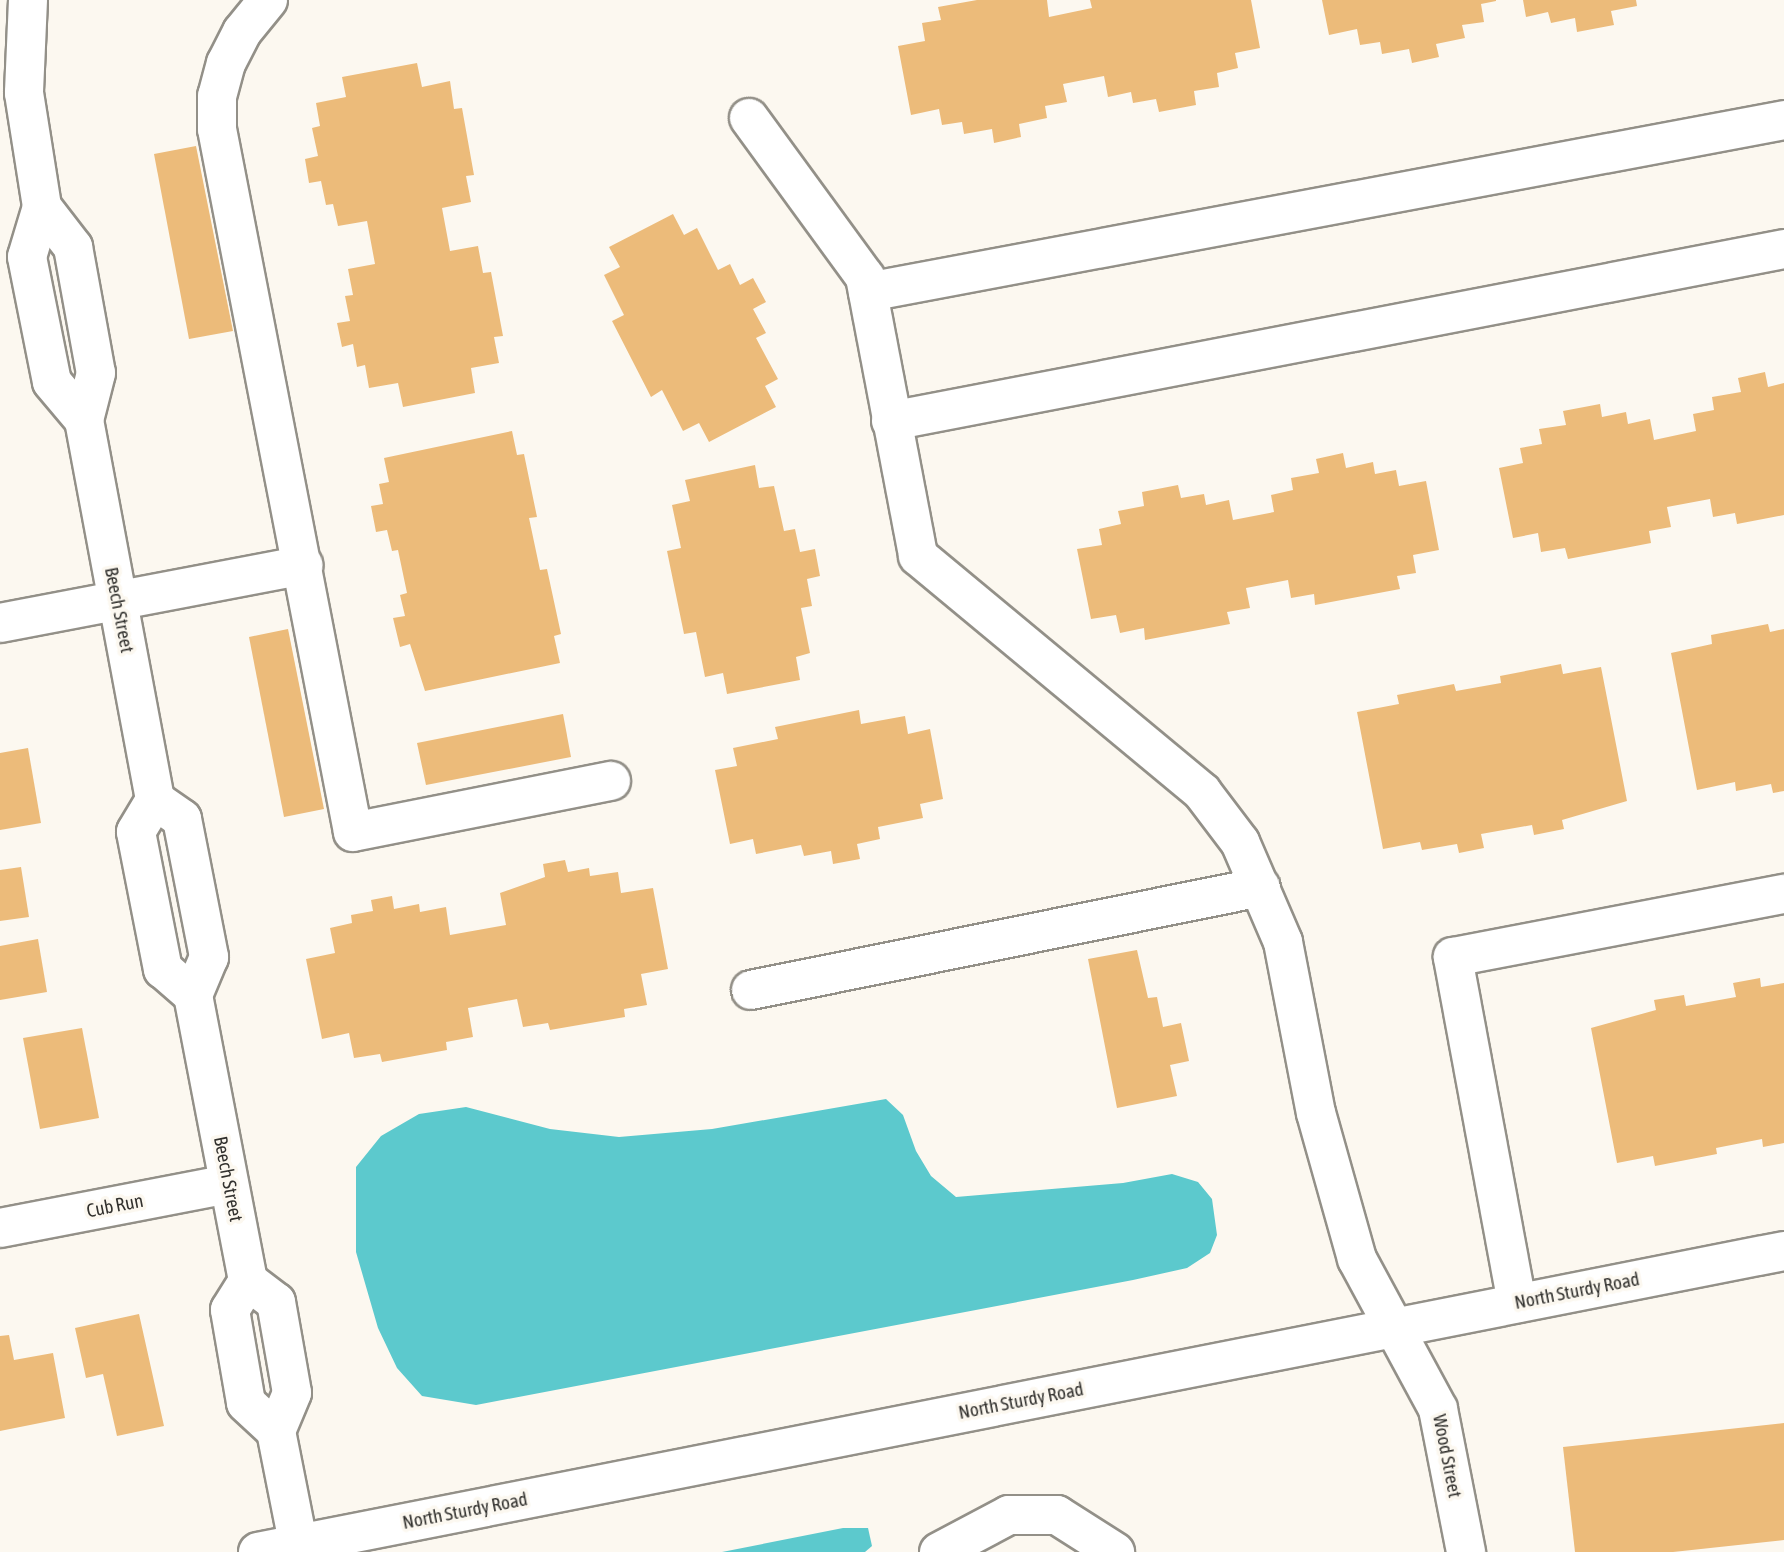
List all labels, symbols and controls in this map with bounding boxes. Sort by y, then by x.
street label: Beech Street [100,565,138,655]
street label: Beech Street [209,1134,247,1224]
street label: Cub Run [85,1189,145,1223]
street label: North Sturdy Road [1513,1268,1641,1314]
street label: North Sturdy Road [957,1378,1085,1424]
street label: Wood Street [1428,1412,1466,1500]
street label: North Sturdy Road [401,1488,529,1534]

